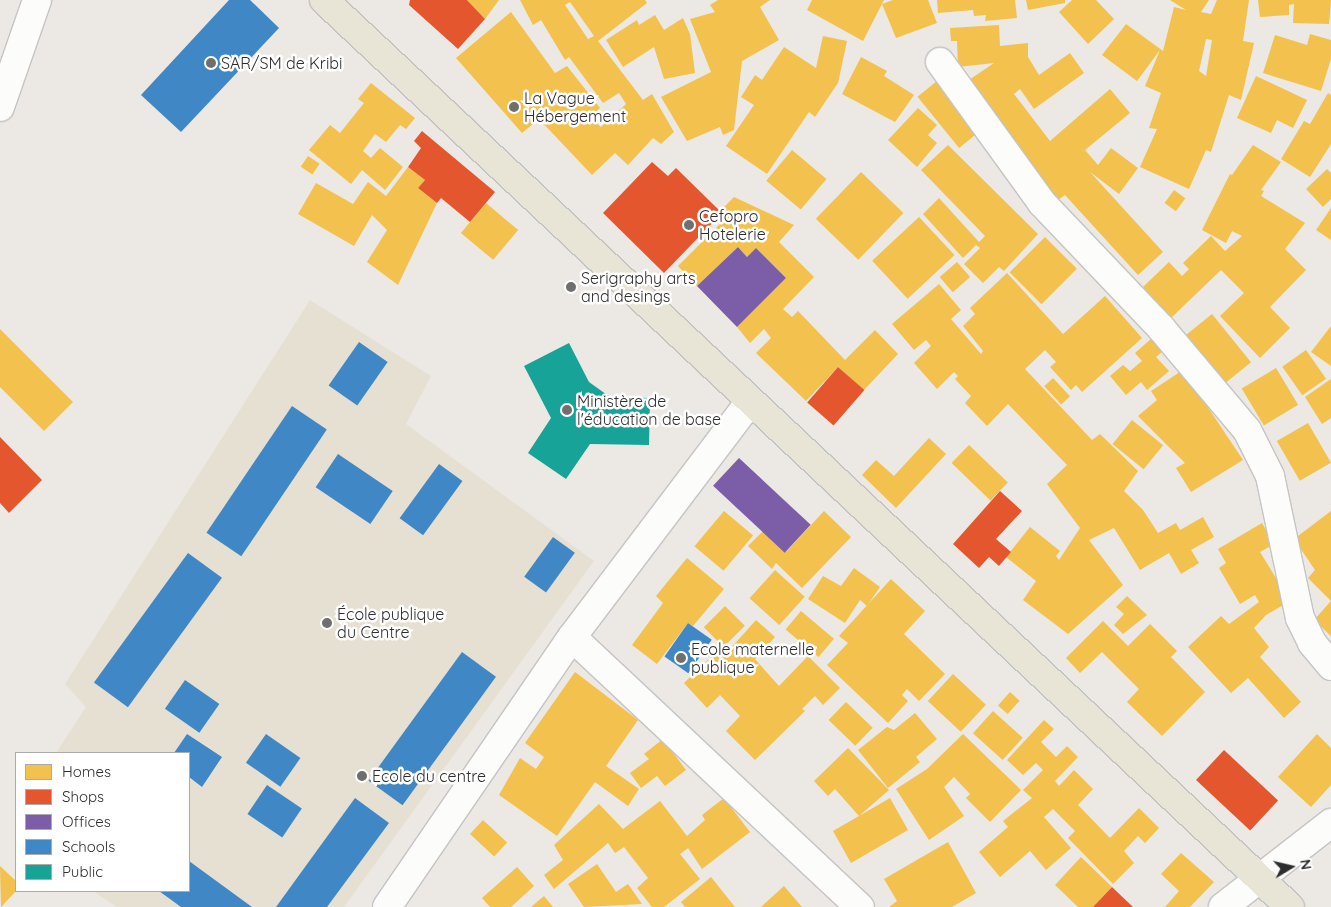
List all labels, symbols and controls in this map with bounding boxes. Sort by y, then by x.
place label: SAR/SM de Kribi [221,53,342,73]
marker: SAR/SM de Kribi [205,57,217,69]
place label: La Vague Hébergement [524,88,626,126]
marker: La Vague Hébergement [508,101,520,113]
place label: Cefopro Hotelerie [699,206,766,244]
marker: Cefopro Hotelerie [683,219,695,231]
place label: Serigraphy arts and desings [581,268,696,306]
marker: Serigraphy arts and desings [565,281,577,293]
place label: Ministère de l'éducation de base [577,391,721,429]
marker: Ministère de l'éducation de base [561,404,573,416]
place label: École publique du Centre [337,604,444,642]
marker: École publique du Centre [321,617,333,629]
place label: Ecole maternelle publique [691,639,814,677]
marker: Ecole maternelle publique [675,652,687,664]
legend [15,752,190,892]
text: Homes [62,762,111,781]
place label: Ecole du centre [372,766,486,786]
marker: Ecole du centre [356,770,368,782]
text: Shops [62,787,104,806]
text: Offices [62,812,111,831]
text: Schools [62,837,115,856]
north arrow [1266,842,1316,892]
text: N [1296,858,1316,871]
text: Public [62,862,103,881]

